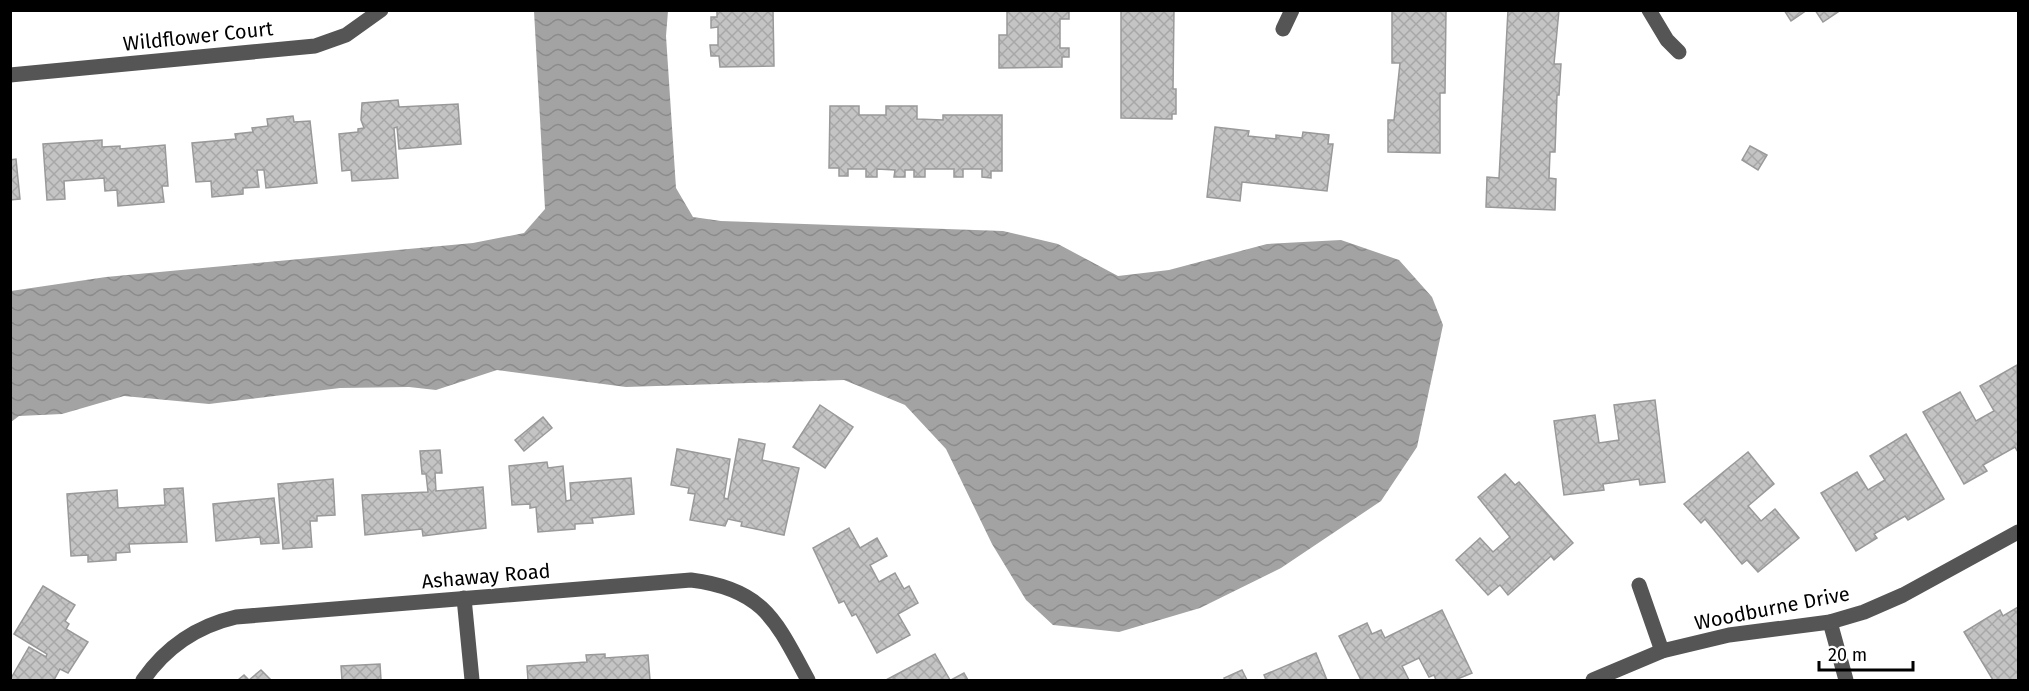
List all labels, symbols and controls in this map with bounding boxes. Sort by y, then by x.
street label: Wildflower Court [122,16,275,56]
street label: Ashaway Road [421,558,551,594]
street label: Woodburne Drive [1692,581,1852,635]
scale bar [1819,634,1914,672]
text: 20 m [1828,644,1867,666]

